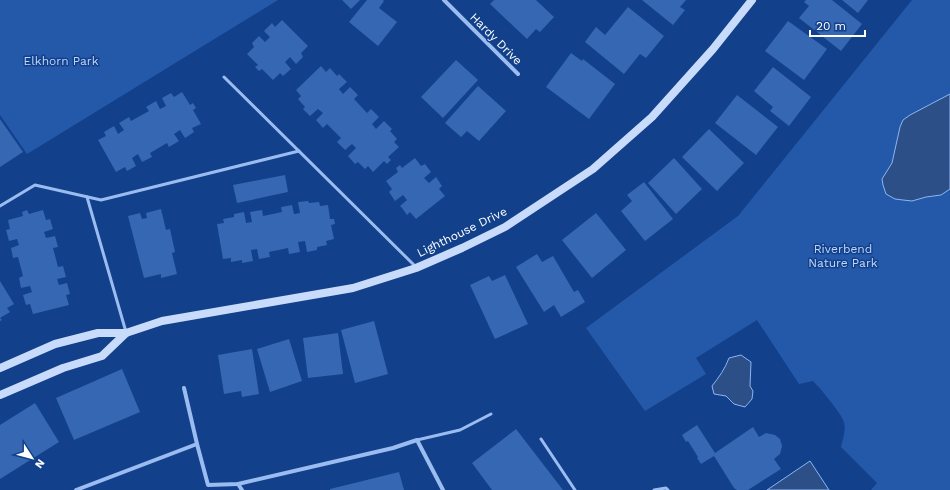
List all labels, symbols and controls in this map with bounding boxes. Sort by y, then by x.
street label: Hardy Drive [467,10,525,68]
scale bar [810,12,865,38]
text: 20 m [816,19,846,33]
park label: Elkhorn Park [24,54,99,68]
street label: Lighthouse Drive [415,204,509,260]
park label: Riverbend Nature Park [808,242,878,270]
north arrow [12,438,52,478]
text: N [32,456,47,471]

